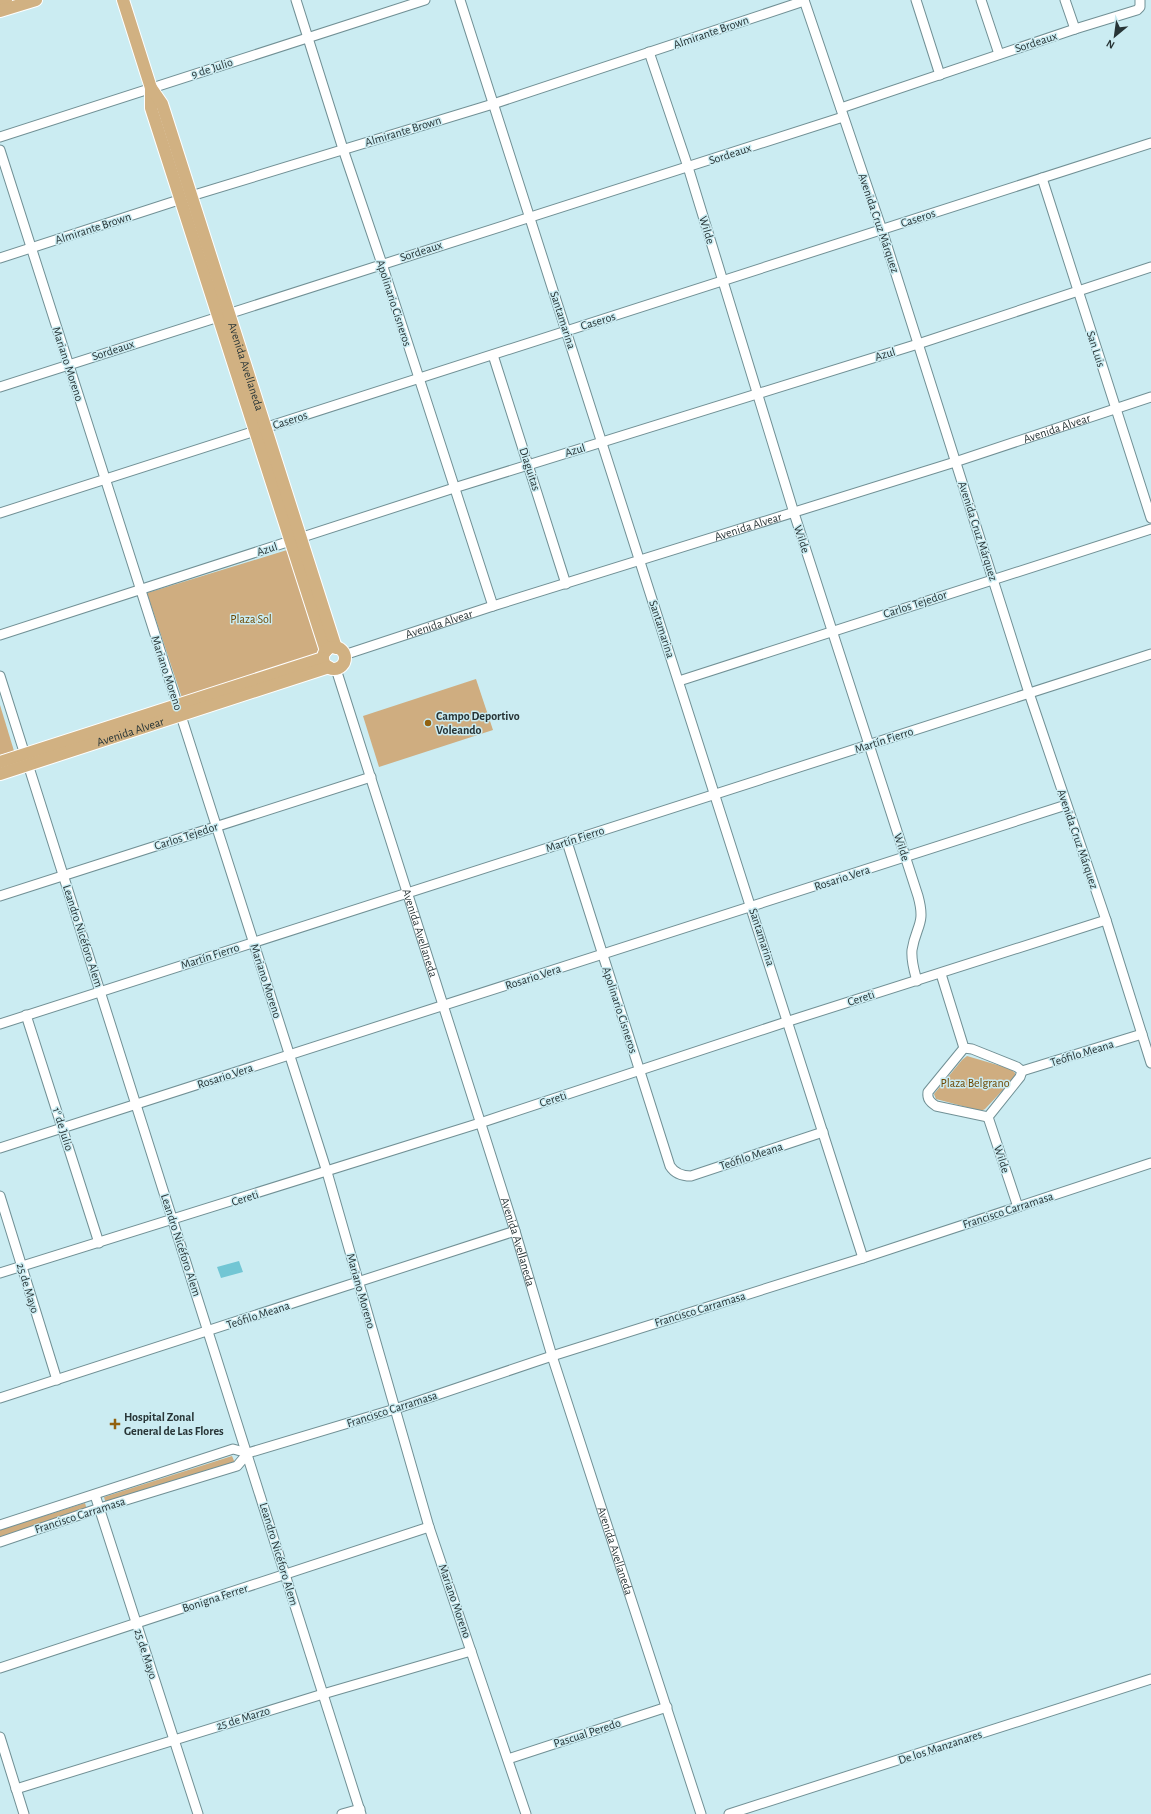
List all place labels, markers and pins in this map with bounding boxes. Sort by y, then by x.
place label: Campo Deportivo Voleando [436,710,520,736]
marker: Campo Deportivo Voleando [423,718,433,728]
place label: Hospital Zonal General de Las Flores [124,1411,224,1437]
marker: Hospital Zonal General de Las Flores [109,1418,121,1430]

